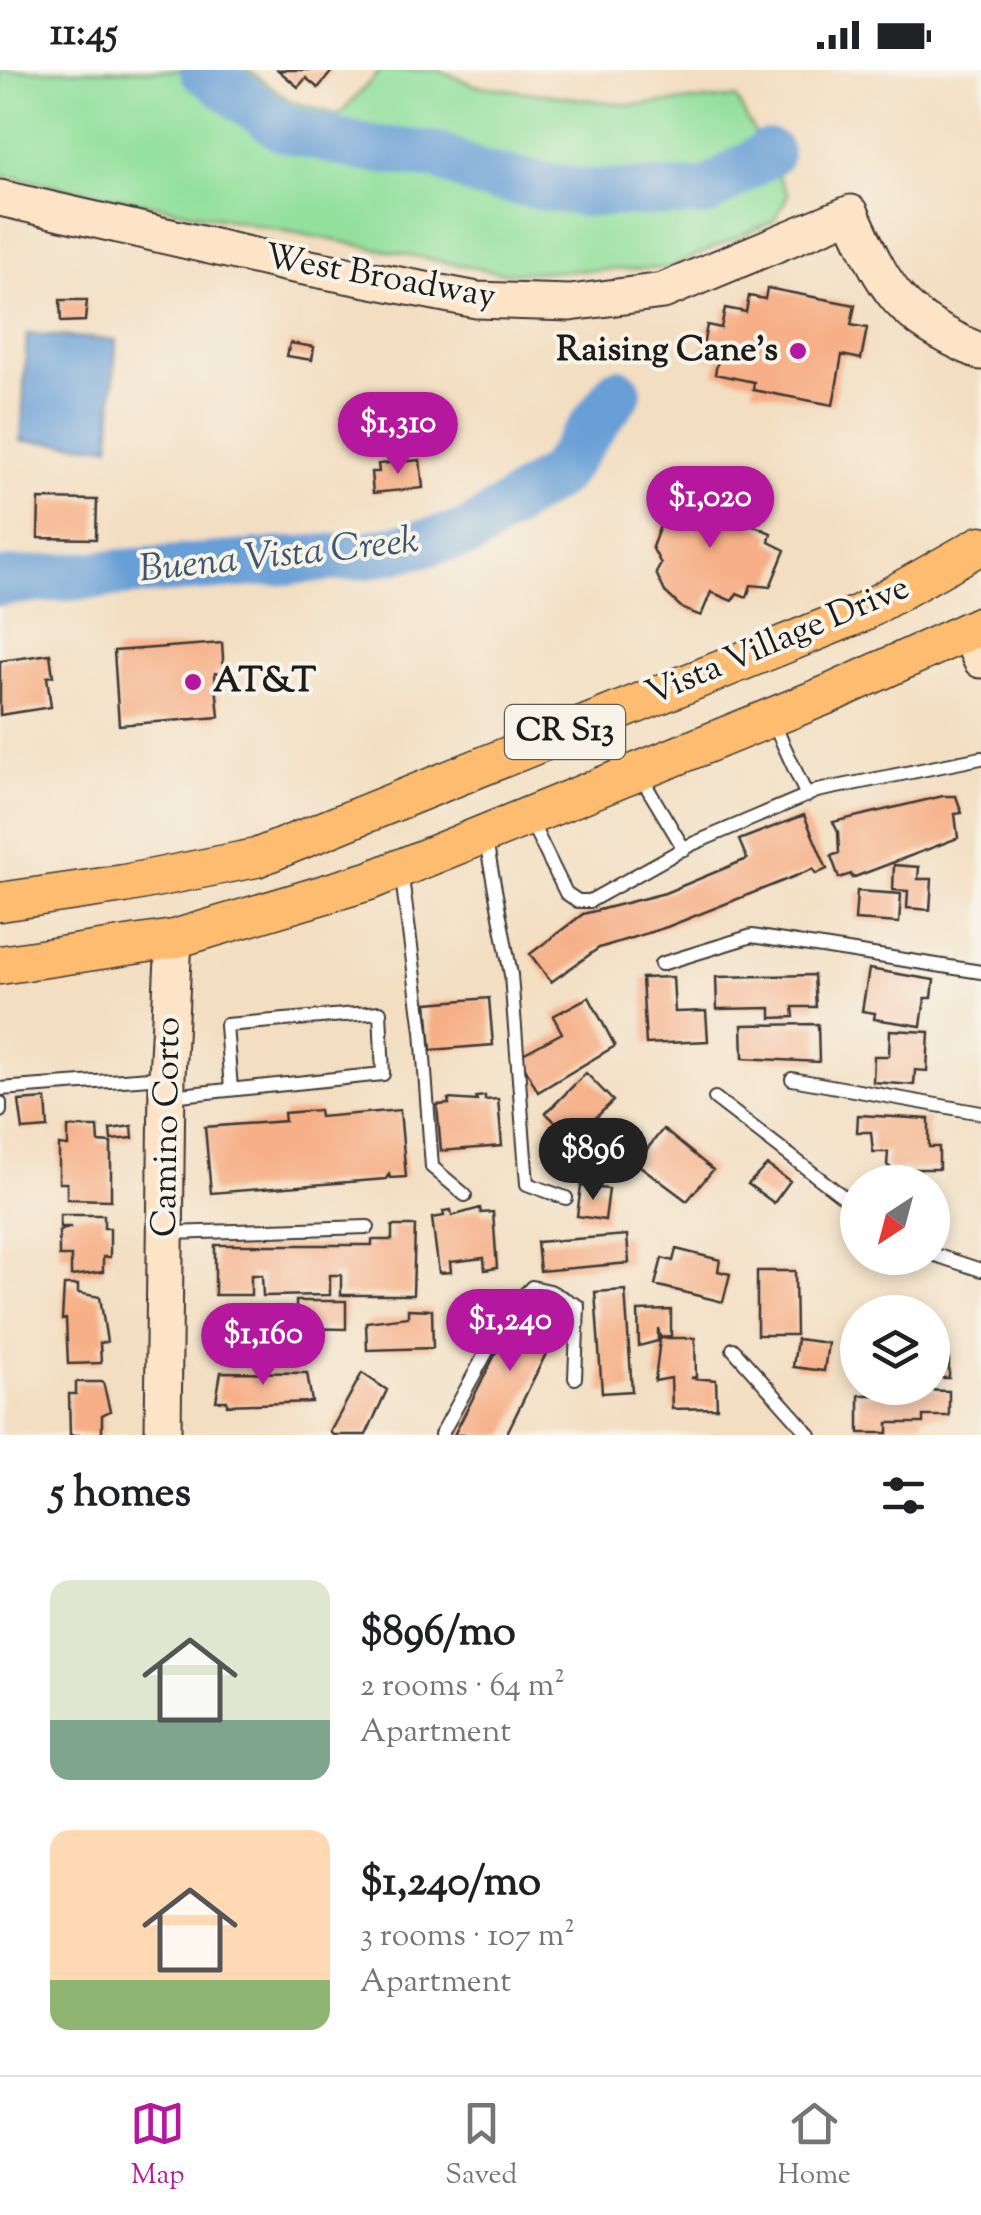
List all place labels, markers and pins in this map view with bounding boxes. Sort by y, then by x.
place label: Raising Cane's [556,326,778,377]
marker: Raising Cane's [787,340,809,362]
pin: $1,310 [317,392,479,477]
pin: $1,020 [629,466,791,551]
place label: AT&T [213,657,316,708]
marker: AT&T [182,671,204,693]
pin: $896 [534,1118,652,1203]
pin: $1,240 [429,1289,591,1374]
pin: $1,160 [182,1303,344,1388]

